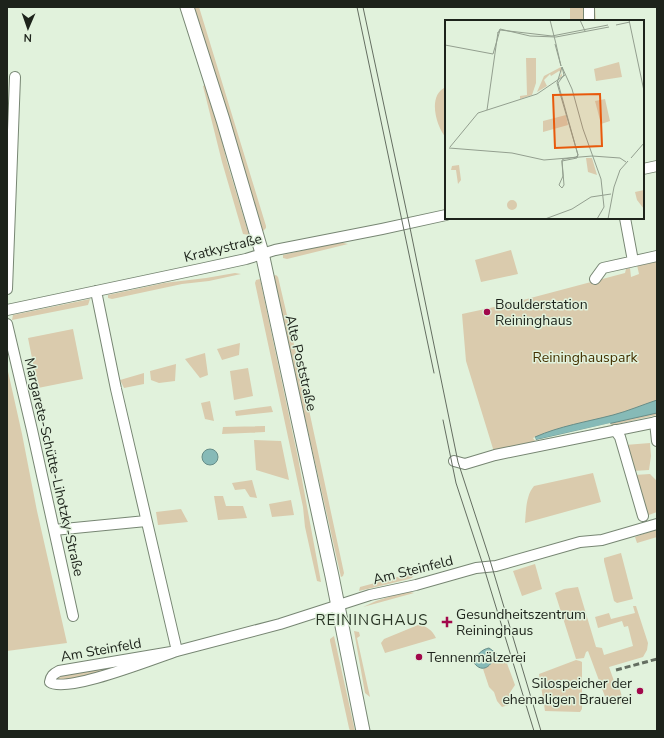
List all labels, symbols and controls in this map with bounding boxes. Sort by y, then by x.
north arrow [8,8,48,48]
inset map [445,20,644,219]
text: N [23,30,32,45]
street label: Kratkystraße [182,229,264,267]
place label: Boulderstation Reininghaus [495,295,588,330]
marker: Boulderstation Reininghaus [482,307,492,317]
street label: Alte Poststraße [281,313,321,413]
park label: Reininghauspark [533,348,638,367]
street label: Margarete-Schütte-Lihotzky-Straße [20,356,88,578]
street label: Am Steinfeld [371,551,455,589]
place label: Gesundheitszentrum Reininghaus [456,605,586,640]
district label: REININGHAUS [316,610,428,630]
marker: Gesundheitszentrum Reininghaus [441,616,453,628]
street label: Am Steinfeld [59,634,143,666]
place label: Tennenmälzerei [427,648,526,667]
marker: Tennenmälzerei [414,652,424,662]
place label: Silospeicher der ehemaligen Brauerei [502,674,632,709]
marker: Silospeicher der ehemaligen Brauerei [635,686,645,696]

